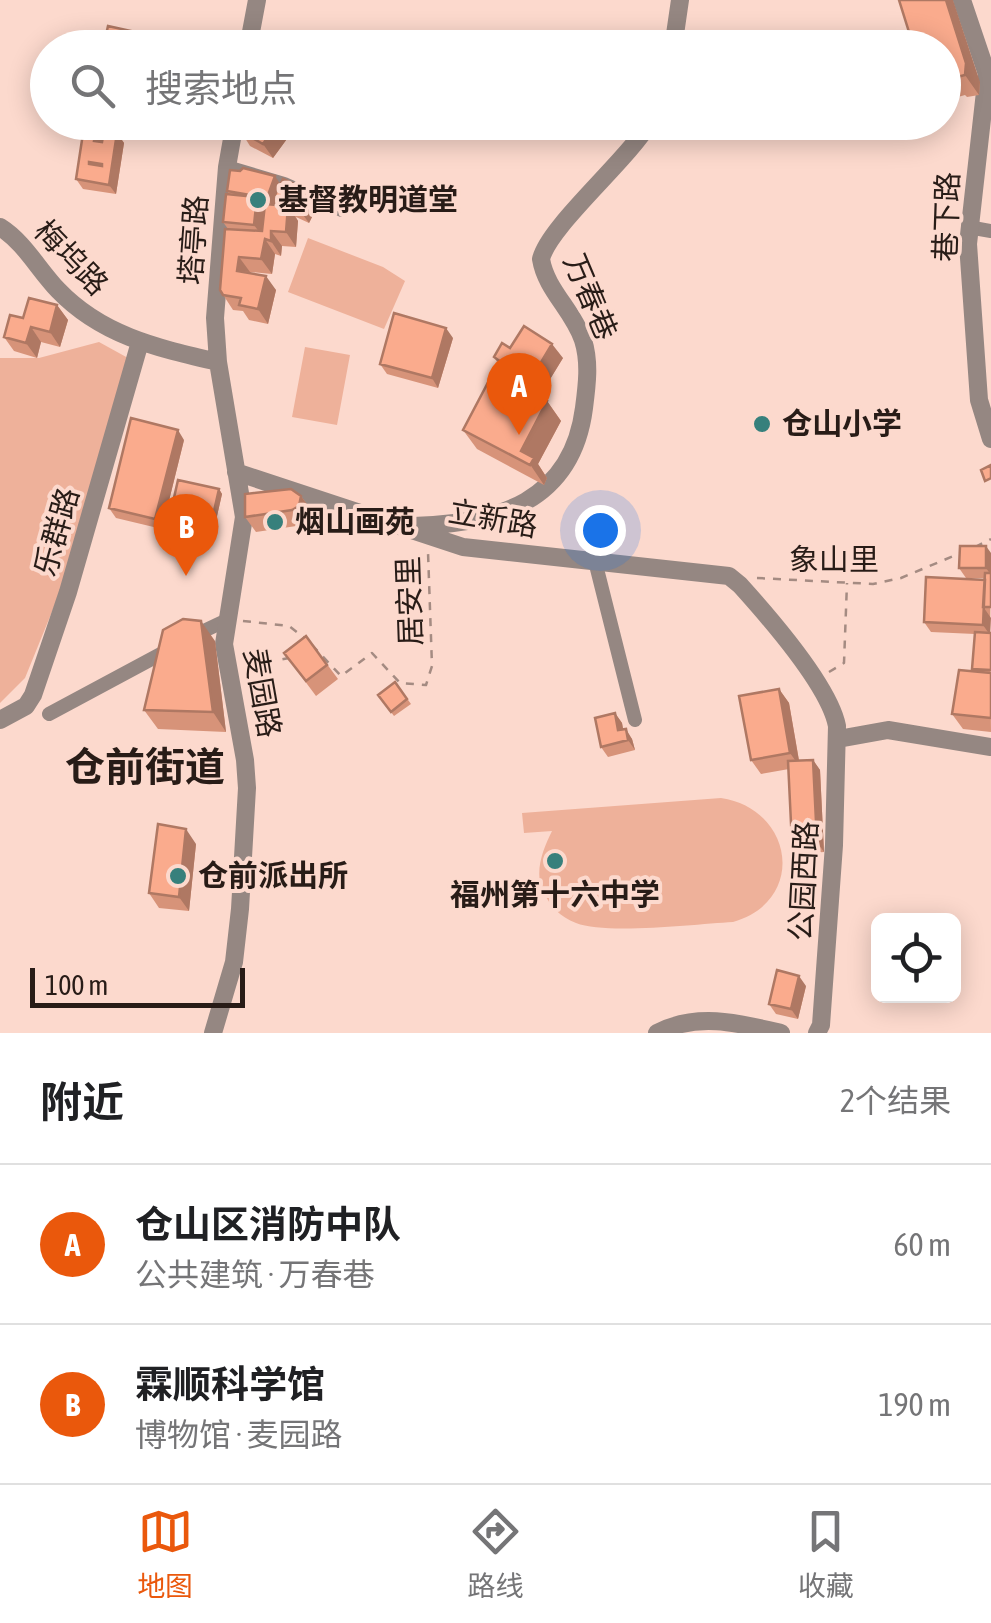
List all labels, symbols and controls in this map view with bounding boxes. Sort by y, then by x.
search box [30,30,961,140]
icon: search [65,58,120,113]
text: 搜索地点 [145,67,297,110]
street label: 巷下路 [927,171,965,263]
place label: 基督教明道堂 [278,182,458,216]
marker: 基督教明道堂 [247,189,269,211]
street label: 塔亭路 [173,194,213,286]
street label: 梅坞路 [28,213,115,301]
street label: 万春巷 [558,249,624,345]
pin: A [486,352,552,435]
place label: 仓山小学 [782,406,902,440]
marker: 仓山小学 [751,413,773,435]
street label: 乐群路 [27,484,85,580]
street label: 立新路 [446,493,540,543]
pin: B [154,494,218,576]
place label: 烟山画苑 [295,504,415,538]
your location [575,505,626,556]
marker: 烟山画苑 [264,511,286,533]
street label: 象山里 [789,542,879,576]
street label: 居安里 [390,555,428,647]
street label: 麦园路 [238,646,288,740]
district label: 仓前街道 [65,744,225,789]
street label: 公园西路 [783,820,823,942]
marker: 福州第十六中学 [544,850,566,872]
place label: 仓前派出所 [198,858,348,892]
marker: 仓前派出所 [167,865,189,887]
place label: 福州第十六中学 [450,877,660,911]
map controls [871,913,961,1003]
button: locate [871,913,961,1003]
scale bar [30,963,245,1008]
text: 100 m [45,969,108,1001]
text: 附近 [40,1078,124,1126]
text: 2个结果 [840,1082,951,1119]
text: 仓山区消防中队 [135,1203,401,1246]
text: A [65,1226,80,1263]
text: 60 m [893,1226,951,1263]
text: 公共建筑 · 万春巷 [135,1256,375,1293]
text: 霖顺科学馆 [135,1363,325,1406]
text: B [65,1386,80,1423]
text: 190 m [878,1386,951,1423]
text: 博物馆 · 麦园路 [135,1416,343,1453]
tab: 地图 [137,1504,193,1604]
tab: 路线 [467,1504,524,1604]
tab: 收藏 [798,1504,854,1604]

